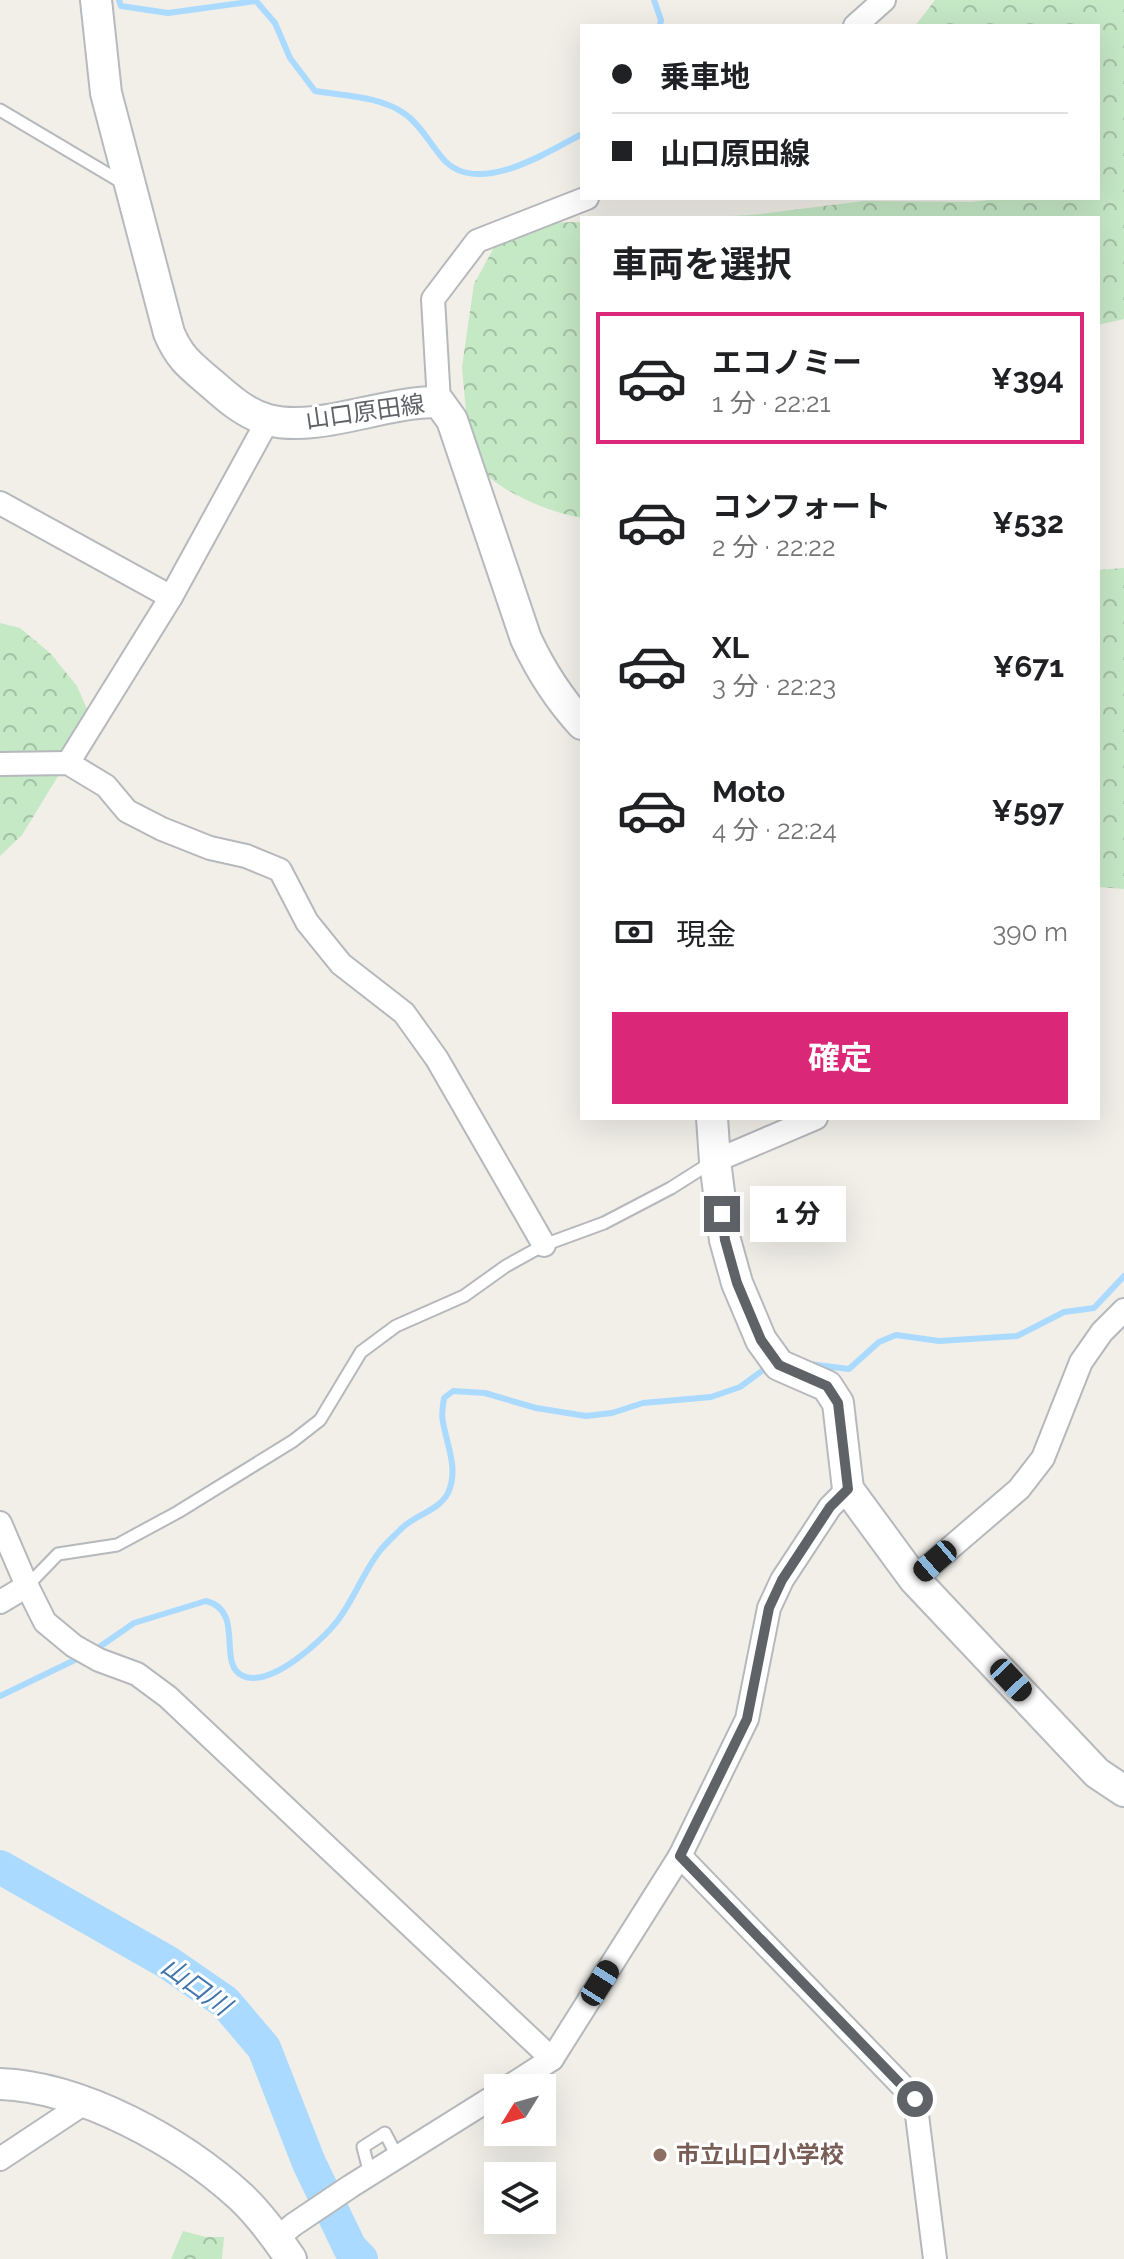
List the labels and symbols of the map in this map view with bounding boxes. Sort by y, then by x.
street label: 山口原田線 [303,389,426,434]
callout: 1 分 [750,1186,846,1242]
route end [704,1196,740,1232]
car [909,1536,961,1586]
car [986,1654,1036,1706]
water label: 山口川 [156,1951,239,2023]
car [577,1956,623,2010]
north arrow [484,2074,556,2146]
route start [897,2081,933,2117]
place label: 市立山口小学校 [676,2140,844,2169]
marker: 市立山口小学校 [651,2146,669,2164]

